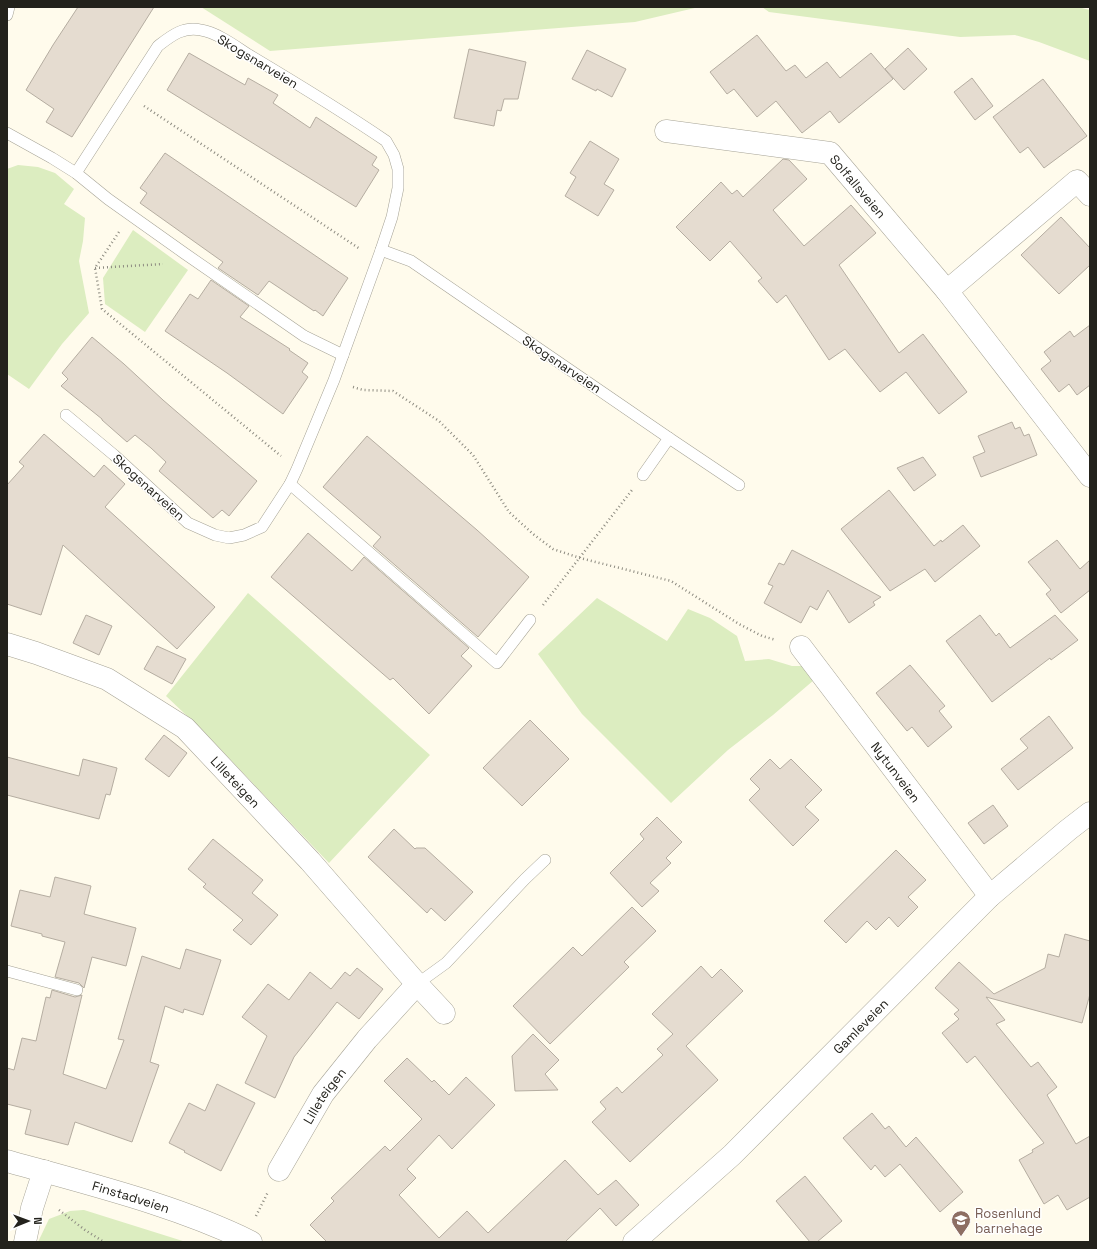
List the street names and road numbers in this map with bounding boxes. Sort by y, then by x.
street label: Skogsnarveien [214,31,301,92]
street label: Solfallsveien [826,151,890,222]
street label: Skogsnarveien [519,332,604,397]
street label: Skogsnarveien [109,450,188,524]
street label: Nytunveien [867,739,924,806]
street label: Lilleteigen [207,753,264,812]
street label: Gamleveien [830,995,892,1058]
street label: Lilleteigen [299,1064,350,1127]
street label: Finstadveien [90,1177,172,1217]

